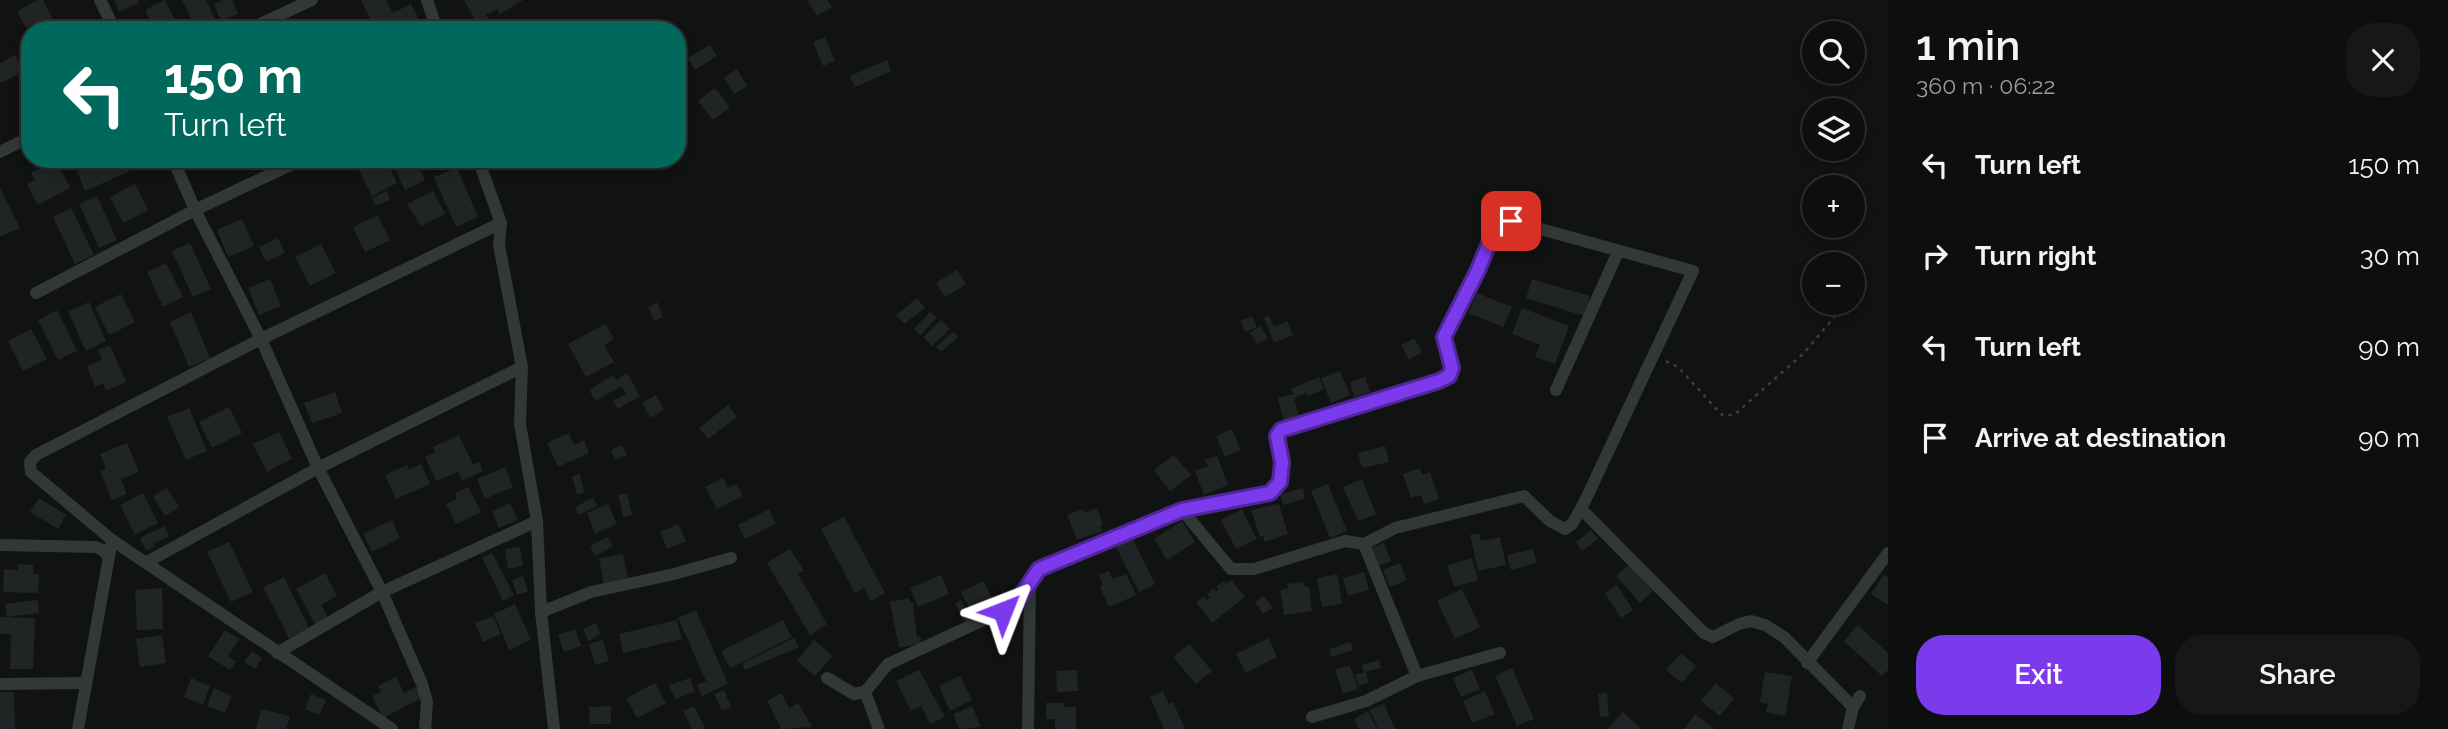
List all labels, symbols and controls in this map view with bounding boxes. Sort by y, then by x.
map controls [1802,21,1865,315]
button: search [1802,21,1865,84]
text: 1 min [1916,21,2020,70]
button: close [2346,23,2420,97]
text: 150 m [164,47,303,104]
icon: left [49,49,140,140]
text: 360 m · 06:22 [1916,72,2056,99]
button: layers [1802,98,1865,161]
text: Turn left [164,106,286,143]
icon: left [1916,146,1954,184]
text: Turn left [1975,150,2081,180]
text: 150 m [2348,150,2420,180]
button: + [1802,175,1865,238]
pin [1481,191,1541,251]
icon: arrive [1492,202,1530,240]
icon: right [1916,237,1954,275]
text: Turn right [1975,241,2096,271]
text: 30 m [2360,241,2420,271]
button: − [1802,252,1865,315]
icon: left [1916,328,1954,366]
text: Turn left [1975,332,2081,362]
text: 90 m [2358,332,2420,362]
icon: arrive [1916,419,1954,457]
text: Arrive at destination [1975,423,2226,453]
text: 90 m [2358,423,2420,453]
position arrow [966,574,1040,648]
button: Exit [1916,635,2161,715]
button: Share [2175,635,2420,715]

